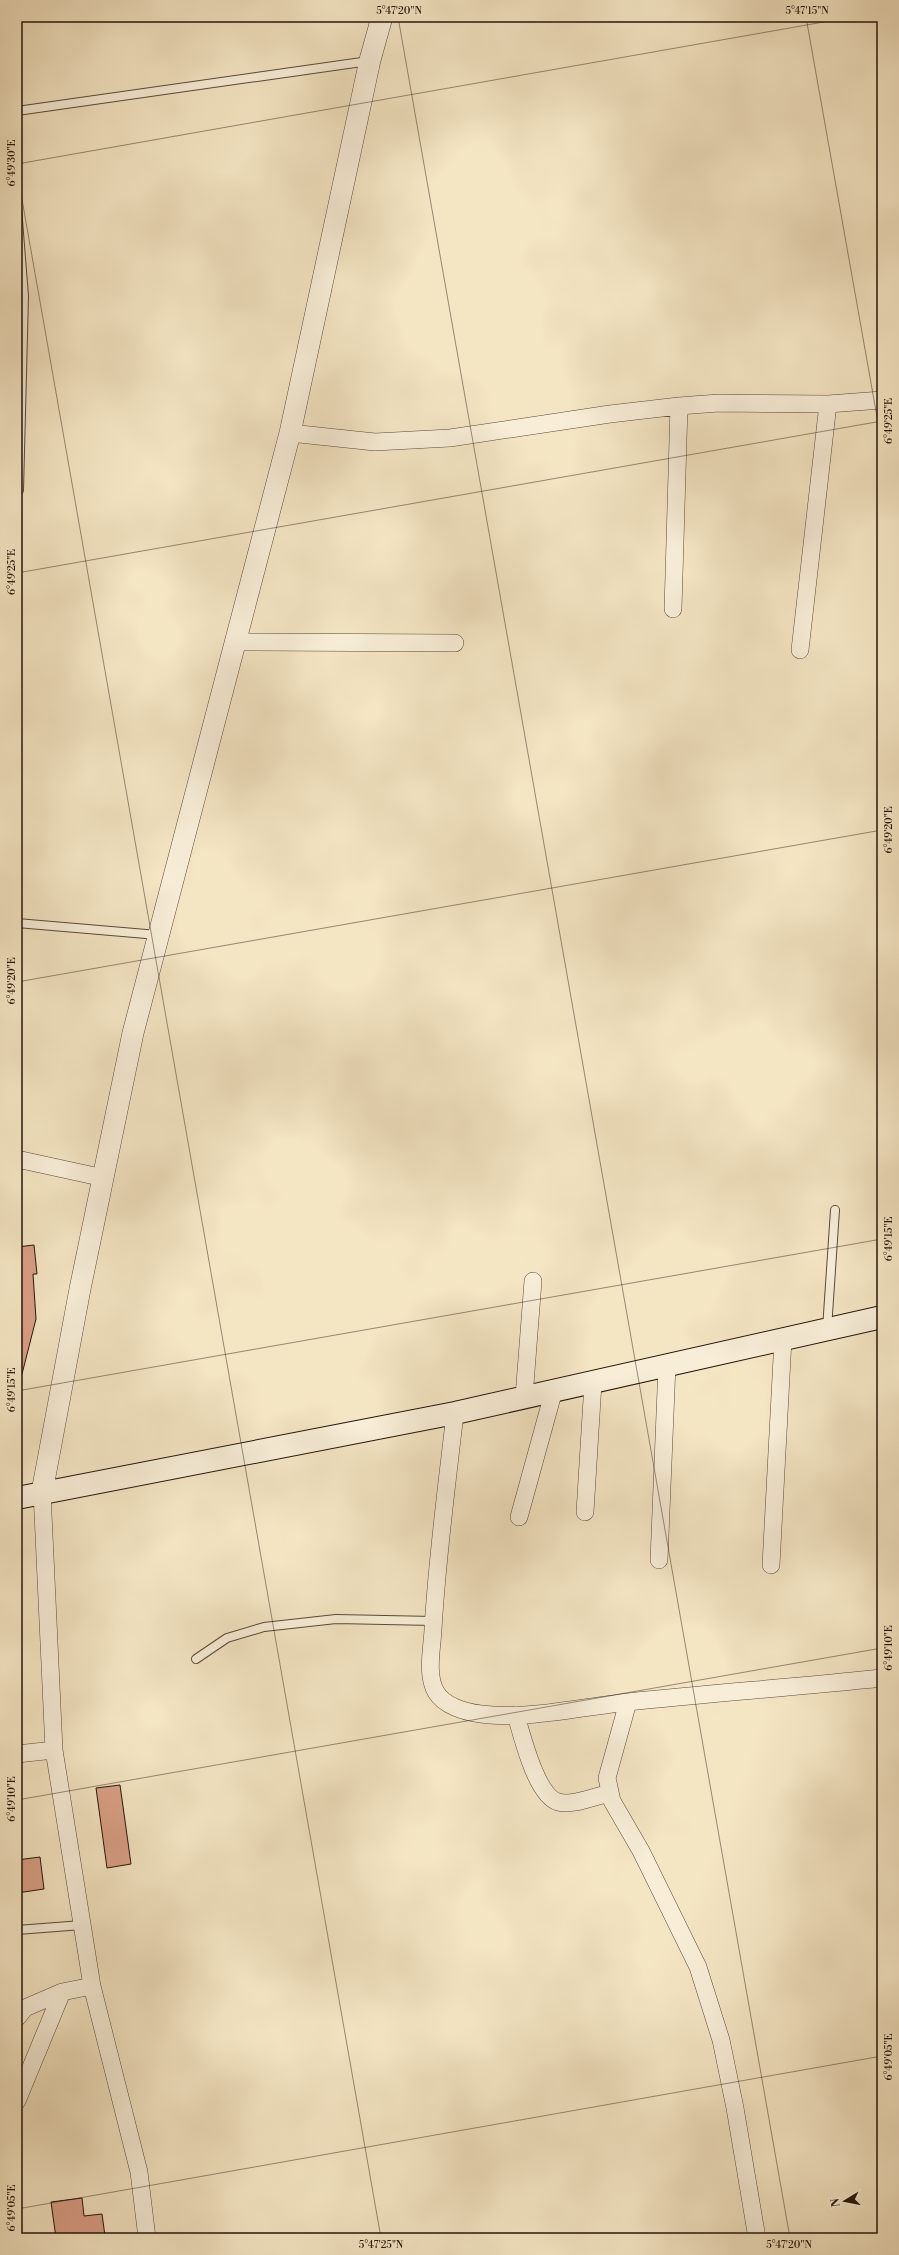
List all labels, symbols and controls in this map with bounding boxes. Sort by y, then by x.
text: 5°47'20"N [376,5,422,17]
text: 5°47'15"N [785,5,829,17]
text: 6°49'30"E [6,139,18,186]
text: 6°49'25"E [883,398,895,444]
text: 6°49'25"E [6,549,18,595]
text: 6°49'20"E [883,806,895,854]
text: 6°49'20"E [6,957,18,1005]
text: 6°49'15"E [883,1217,895,1261]
text: 6°49'15"E [6,1368,18,1412]
text: 6°49'10"E [883,1625,895,1671]
text: 6°49'10"E [6,1776,18,1822]
text: 6°49'05"E [883,2033,895,2080]
north arrow [825,2181,865,2221]
text: 6°49'05"E [6,2184,18,2231]
text: N [828,2197,844,2208]
text: 5°47'25"N [359,2239,404,2251]
text: 5°47'20"N [766,2239,812,2251]

